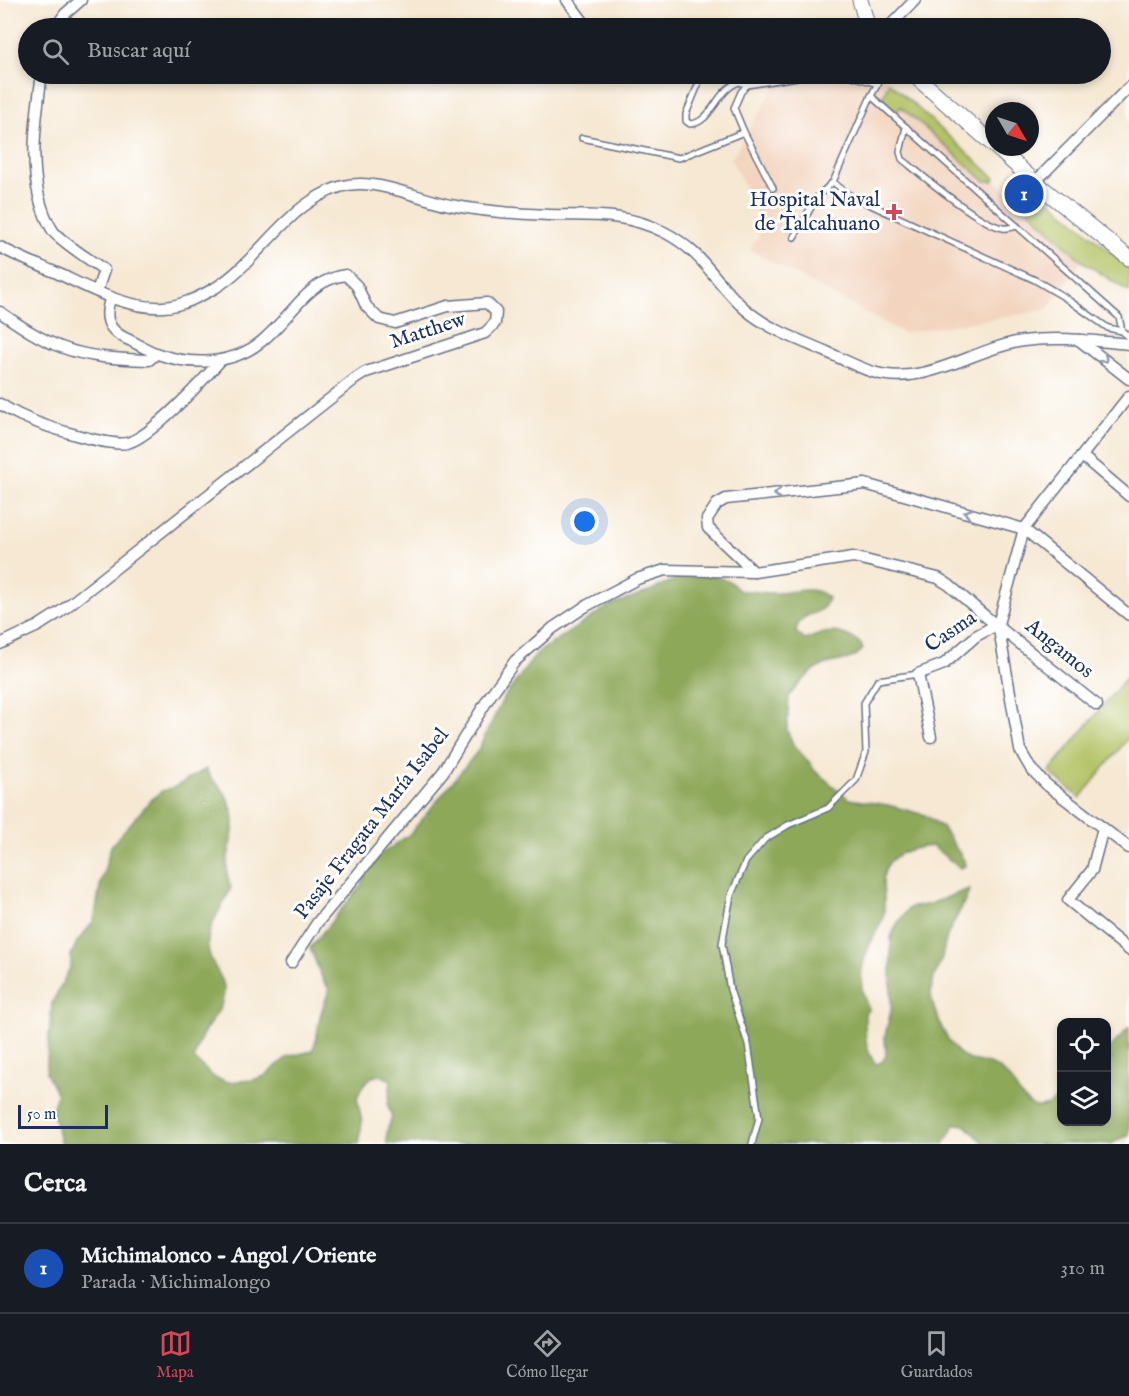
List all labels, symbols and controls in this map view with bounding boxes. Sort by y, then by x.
search box [18,18,1111,84]
icon: search [39,35,72,68]
text: Buscar aquí [87,37,190,65]
north arrow [985,102,1039,156]
pin: 1 [1004,172,1044,216]
place label: Hospital Naval de Talcahuano [750,187,880,238]
marker: Hospital Naval de Talcahuano [885,203,903,221]
street label: Matthew [387,306,470,356]
one-way arrow [1097,352,1108,363]
one-way arrow [773,487,782,499]
your location [570,507,599,536]
one-way arrow [963,508,974,520]
street label: Casma [920,604,983,659]
street label: Angamos [1018,612,1099,685]
street label: Pasaje Fragata María Isabel [289,723,455,925]
map controls [1057,1018,1111,1126]
button: locate [1057,1018,1111,1072]
button: layers [1057,1072,1111,1126]
scale bar [18,1102,108,1130]
text: 50 m [27,1105,56,1125]
text: Cerca [24,1167,86,1200]
text: Michimalonco - Angol / Oriente [81,1242,376,1270]
text: 1 [40,1256,47,1281]
text: 310 m [1061,1256,1105,1281]
text: Parada · Michimalongo [81,1270,271,1295]
tab: Mapa [156,1327,194,1383]
tab: Cómo llegar [506,1327,588,1383]
tab: Guardados [901,1327,973,1383]

